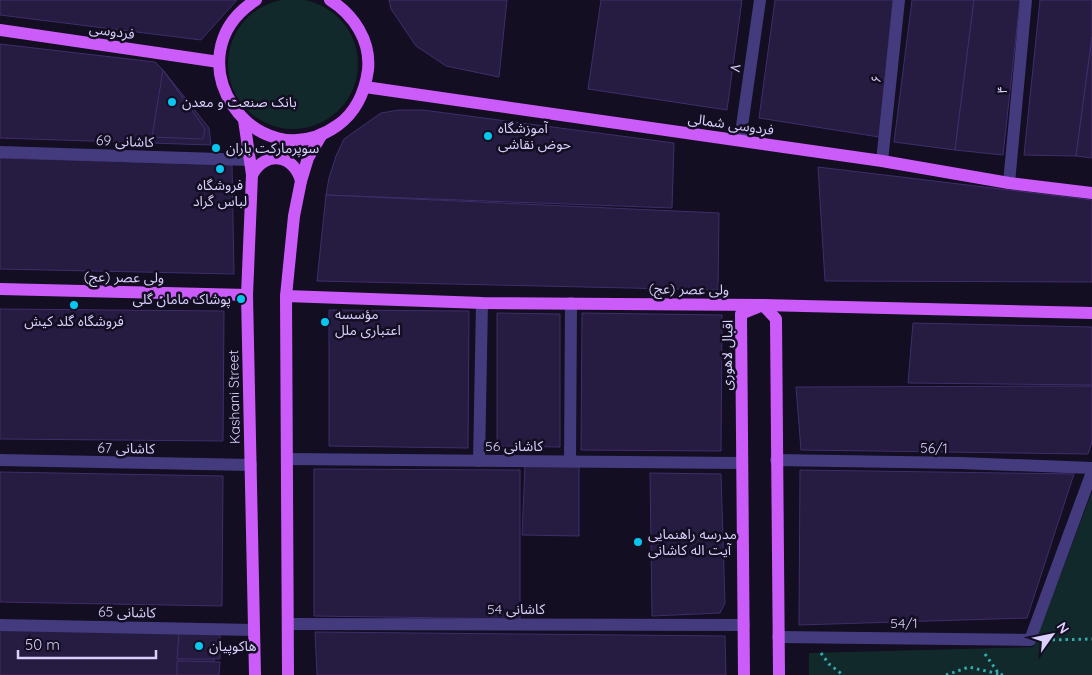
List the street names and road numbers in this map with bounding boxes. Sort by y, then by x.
street label: فردوسی [88,19,136,43]
street label: ۸ [726,63,744,73]
street label: ۶ [867,74,885,84]
street label: ۴ [993,85,1011,95]
street label: فردوسی شمالی [687,109,775,139]
street label: کاشانی 69 [96,131,155,151]
street label: ولی عصر (عج) [84,267,164,289]
street label: ولی عصر (عج) [649,279,729,301]
street label: اقبال لاهوری [717,320,737,390]
street label: Kashani Street [224,350,244,444]
street label: کاشانی 56 [485,437,543,455]
street label: کاشانی 67 [97,438,155,458]
street label: 56/1 [920,439,948,457]
street label: کاشانی 54 [487,600,545,618]
street label: کاشانی 65 [98,602,156,622]
street label: 54/1 [890,614,918,632]

